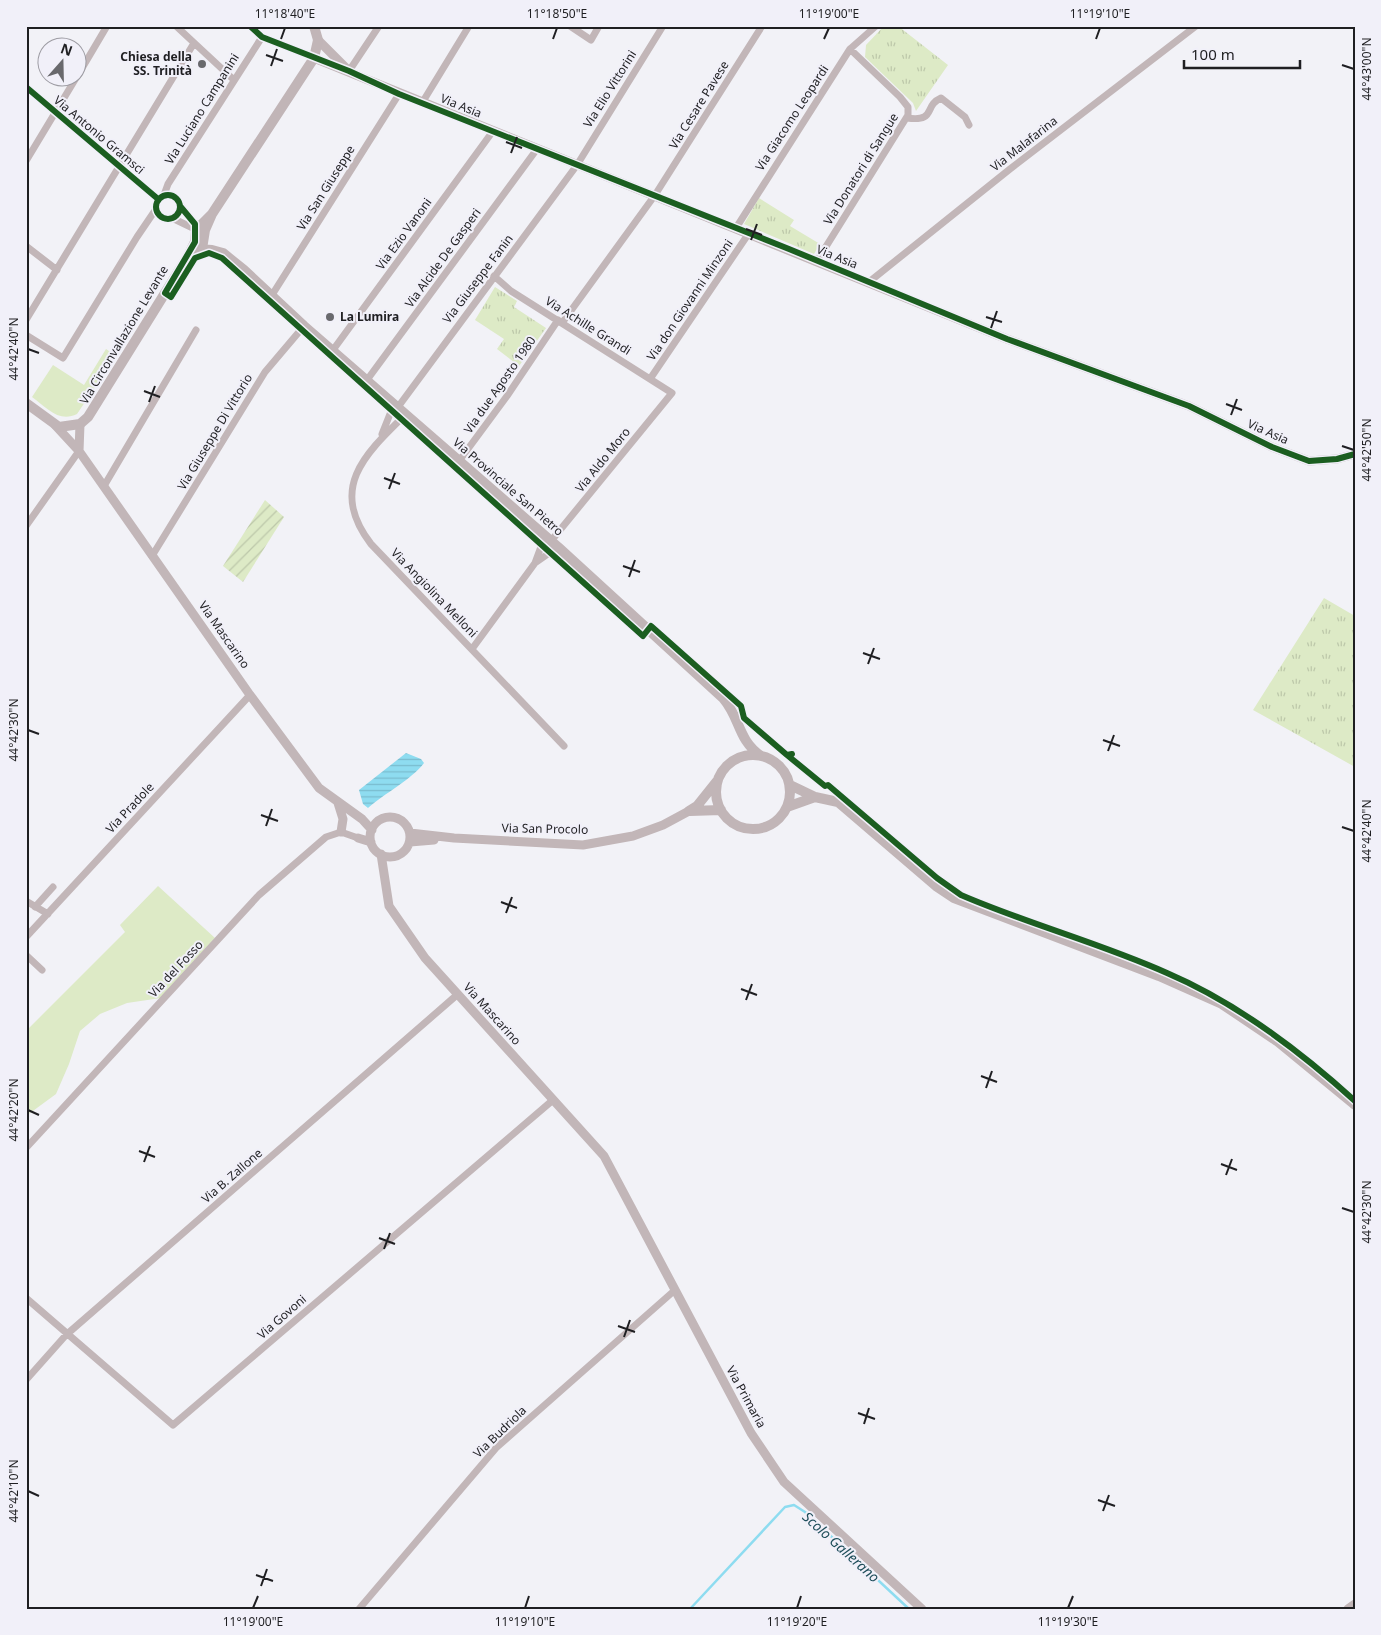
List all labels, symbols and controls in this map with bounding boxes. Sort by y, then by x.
text: 11°18'40"E [255,5,315,22]
text: 11°18'50"E [527,5,587,22]
text: 11°19'00"E [799,5,859,22]
text: 11°19'10"E [1070,5,1130,22]
text: 44°43'00"N [1358,37,1375,101]
north arrow [38,38,88,88]
text: N [58,38,75,60]
scale bar [1184,38,1300,70]
text: 100 m [1191,44,1235,64]
street label: Via Elio Vittorini [579,47,640,131]
place label: Chiesa della SS. Trinità [120,48,192,79]
street label: Via Luciano Campanini [160,50,243,167]
street label: Via Cesare Pavese [665,57,733,152]
marker: Chiesa della SS. Trinità [196,58,208,70]
street label: Via Giacomo Leopardi [751,62,832,174]
street label: Via Asia [438,90,484,122]
street label: Via Antonio Gramsci [50,92,148,178]
street label: Via Donatori di Sangue [819,109,902,228]
street label: Via Malafarina [987,112,1061,175]
street label: Via San Giuseppe [293,142,359,233]
street label: Via Ezio Vanoni [372,194,435,273]
street label: Via Alcide De Gasperi [401,205,484,311]
street label: Via Giuseppe Fanin [438,231,517,327]
street label: Via don Giovanni Minzoni [643,236,737,364]
street label: Via Asia [814,241,860,273]
street label: Via Circonvallazione Levante [75,262,172,407]
street label: Via Achille Grandi [542,292,634,359]
place label: La Lumira [340,308,399,325]
marker: La Lumira [324,311,336,323]
text: 44°42'40"N [5,317,22,381]
street label: Via due Agosto 1980 [460,333,540,437]
street label: Via Giuseppe Di Vittorio [173,370,256,493]
street label: Via Asia [1245,415,1291,448]
text: 44°42'50"N [1358,418,1375,482]
street label: Via Aldo Moro [571,424,634,496]
street label: Via Provinciale San Pietro [449,434,567,539]
street label: Via Angiolina Melloni [387,544,481,641]
street label: Via Mascarino [195,598,254,672]
text: 44°42'30"N [5,698,22,762]
street label: Via Pradole [102,779,158,837]
text: 44°42'40"N [1358,799,1375,863]
street label: Via San Procolo [502,819,588,838]
street label: Via del Fosso [145,936,207,1001]
street label: Via Mascarino [460,979,525,1049]
text: 44°42'20"N [5,1078,22,1142]
street label: Via B. Zallone [198,1144,266,1207]
text: 44°42'30"N [1358,1180,1375,1244]
street label: Via Govoni [254,1291,310,1343]
street label: Via Primaria [722,1363,770,1431]
street label: Via Budriola [469,1402,530,1461]
text: 44°42'10"N [5,1459,22,1523]
water label: Scolo Gallerano [799,1507,884,1586]
text: 11°19'00"E [223,1613,283,1630]
text: 11°19'10"E [495,1613,555,1630]
text: 11°19'20"E [767,1613,827,1630]
text: 11°19'30"E [1038,1613,1098,1630]

